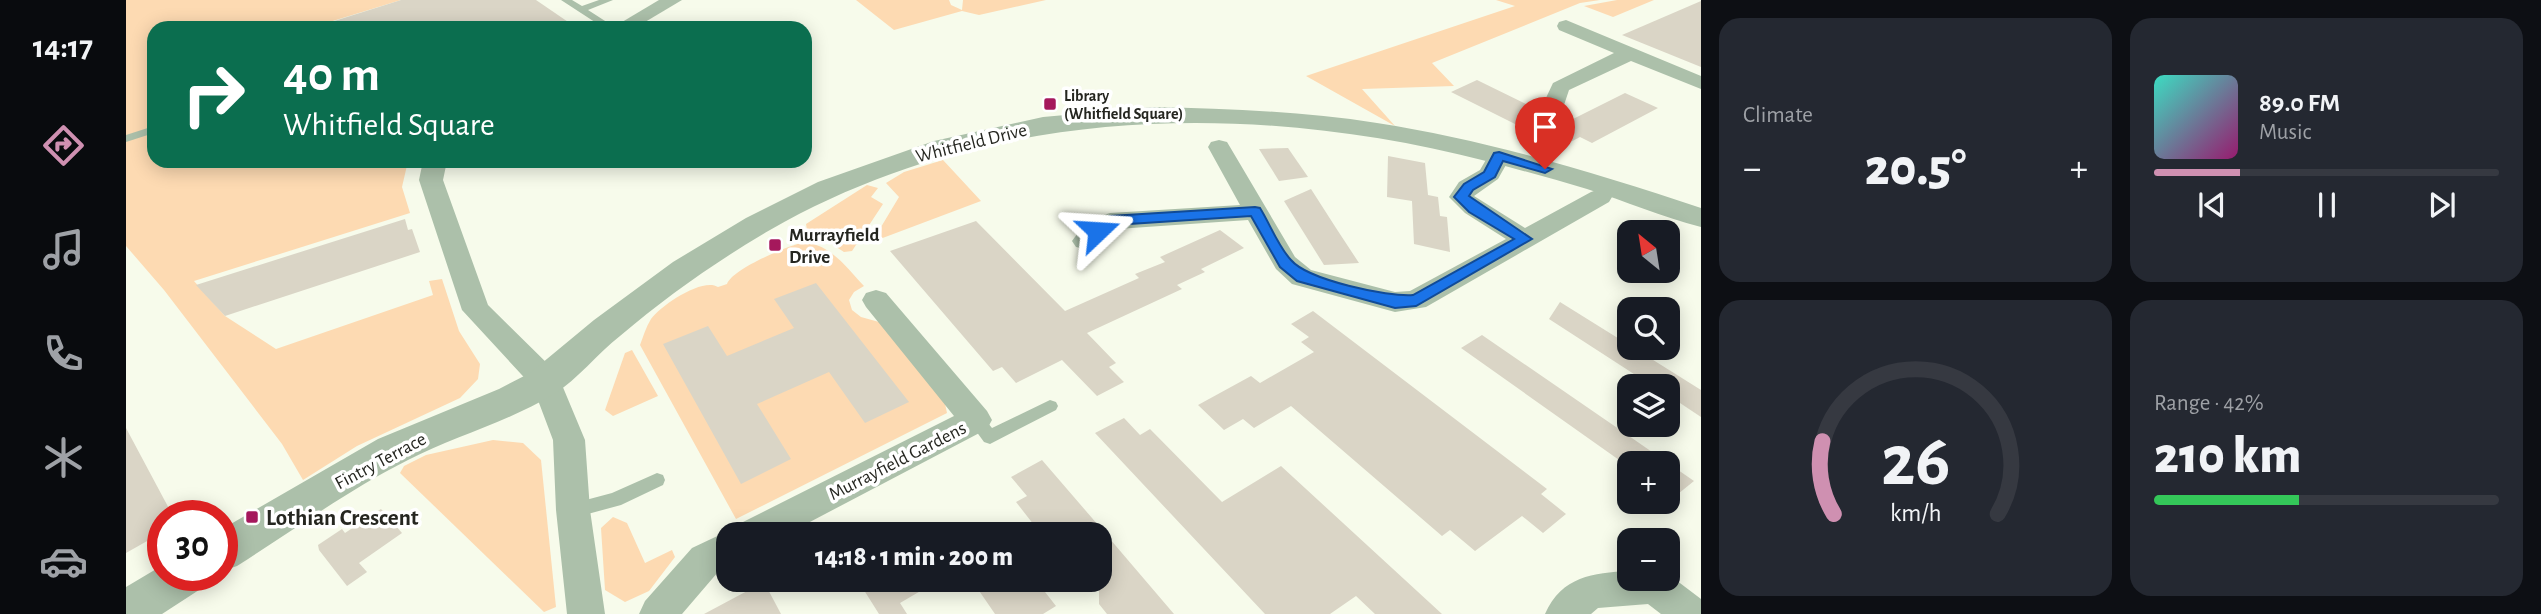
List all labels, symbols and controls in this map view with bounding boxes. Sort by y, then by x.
text: 14:17 [33,31,93,63]
icon: right [168,49,259,140]
text: 40 m [283,51,380,100]
place label: Library (Whitfield Square) [1064,88,1183,122]
text: 89.0 FM [2259,90,2340,116]
marker: Library (Whitfield Square) [1042,96,1058,112]
pin [1515,97,1575,169]
text: Climate [1743,104,1813,127]
icon: arrive [1526,108,1564,146]
text: Whitfield Square [283,109,495,141]
street label: Whitfield Drive [914,120,1029,166]
icon: directions [39,121,88,170]
text: Music [2259,121,2311,144]
text: 20.5° [1865,142,1966,194]
text: − [1743,150,1761,188]
text: + [2070,150,2088,188]
icon: previous [2193,186,2231,224]
icon: pause [2308,186,2346,224]
icon: next [2423,186,2461,224]
position arrow [1061,194,1135,268]
north arrow [1617,220,1680,284]
map controls [1617,220,1680,591]
icon: music [39,225,88,274]
place label: Murrayfield Drive [789,226,879,267]
marker: Murrayfield Drive [767,237,783,253]
button: search [1617,297,1680,360]
icon: phone [39,329,88,378]
button: layers [1617,374,1680,437]
text: Range · 42% [2154,392,2264,415]
street label: Murrayfield Gardens [826,419,969,504]
text: 26 [1881,426,1950,499]
street label: Fintry Terrace [332,429,429,493]
text: 210 km [2154,430,2301,482]
icon: climate [39,433,88,482]
button: + [1617,451,1680,514]
speed limit sign: 30 [147,500,238,591]
text: km/h [1890,501,1941,526]
place label: Lothian Crescent [266,507,419,530]
marker: Lothian Crescent [244,509,260,525]
button: − [1617,528,1680,591]
icon: car [39,537,88,586]
text: 14:18 · 1 min · 200 m [815,544,1013,570]

